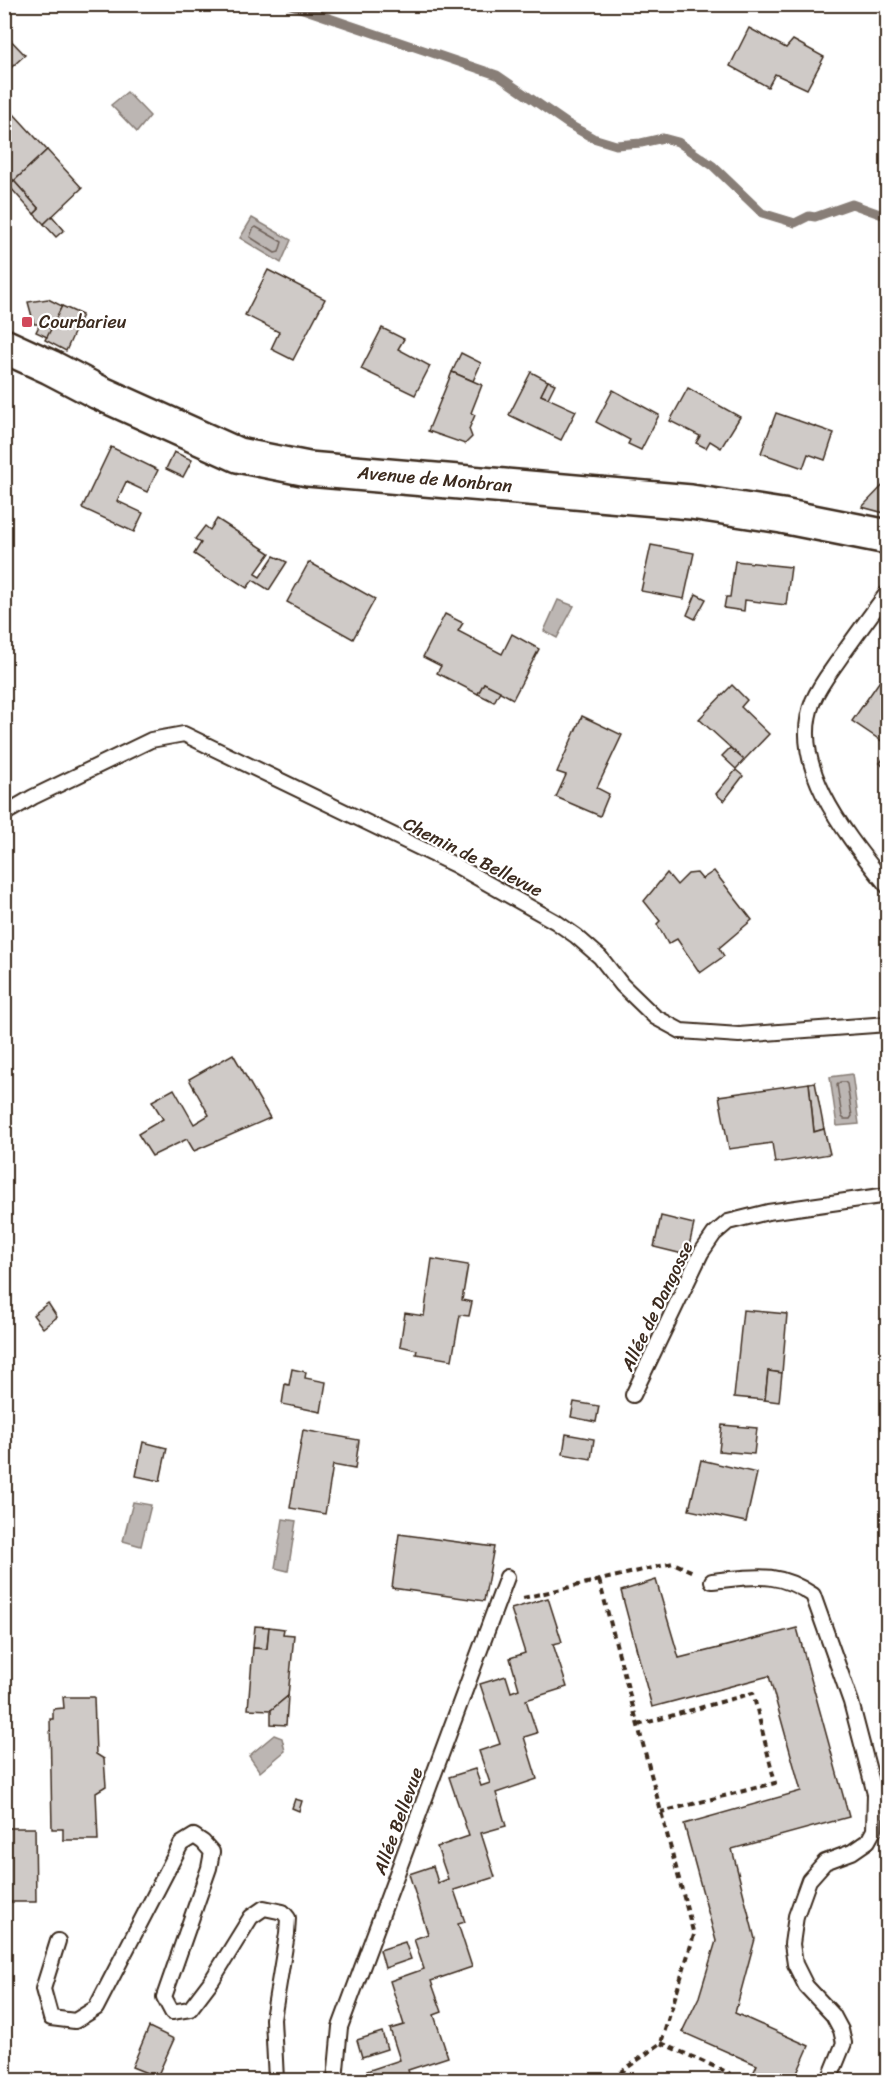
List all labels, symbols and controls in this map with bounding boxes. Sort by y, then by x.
place label: Courbarieu [39,306,127,338]
marker: Courbarieu [20,315,34,329]
street label: Avenue de Monbran [355,456,514,502]
street label: Chemin de Bellevue [397,808,549,906]
street label: Allée de Dangosse [611,1235,702,1377]
street label: Allée Bellevue [363,1763,432,1880]

